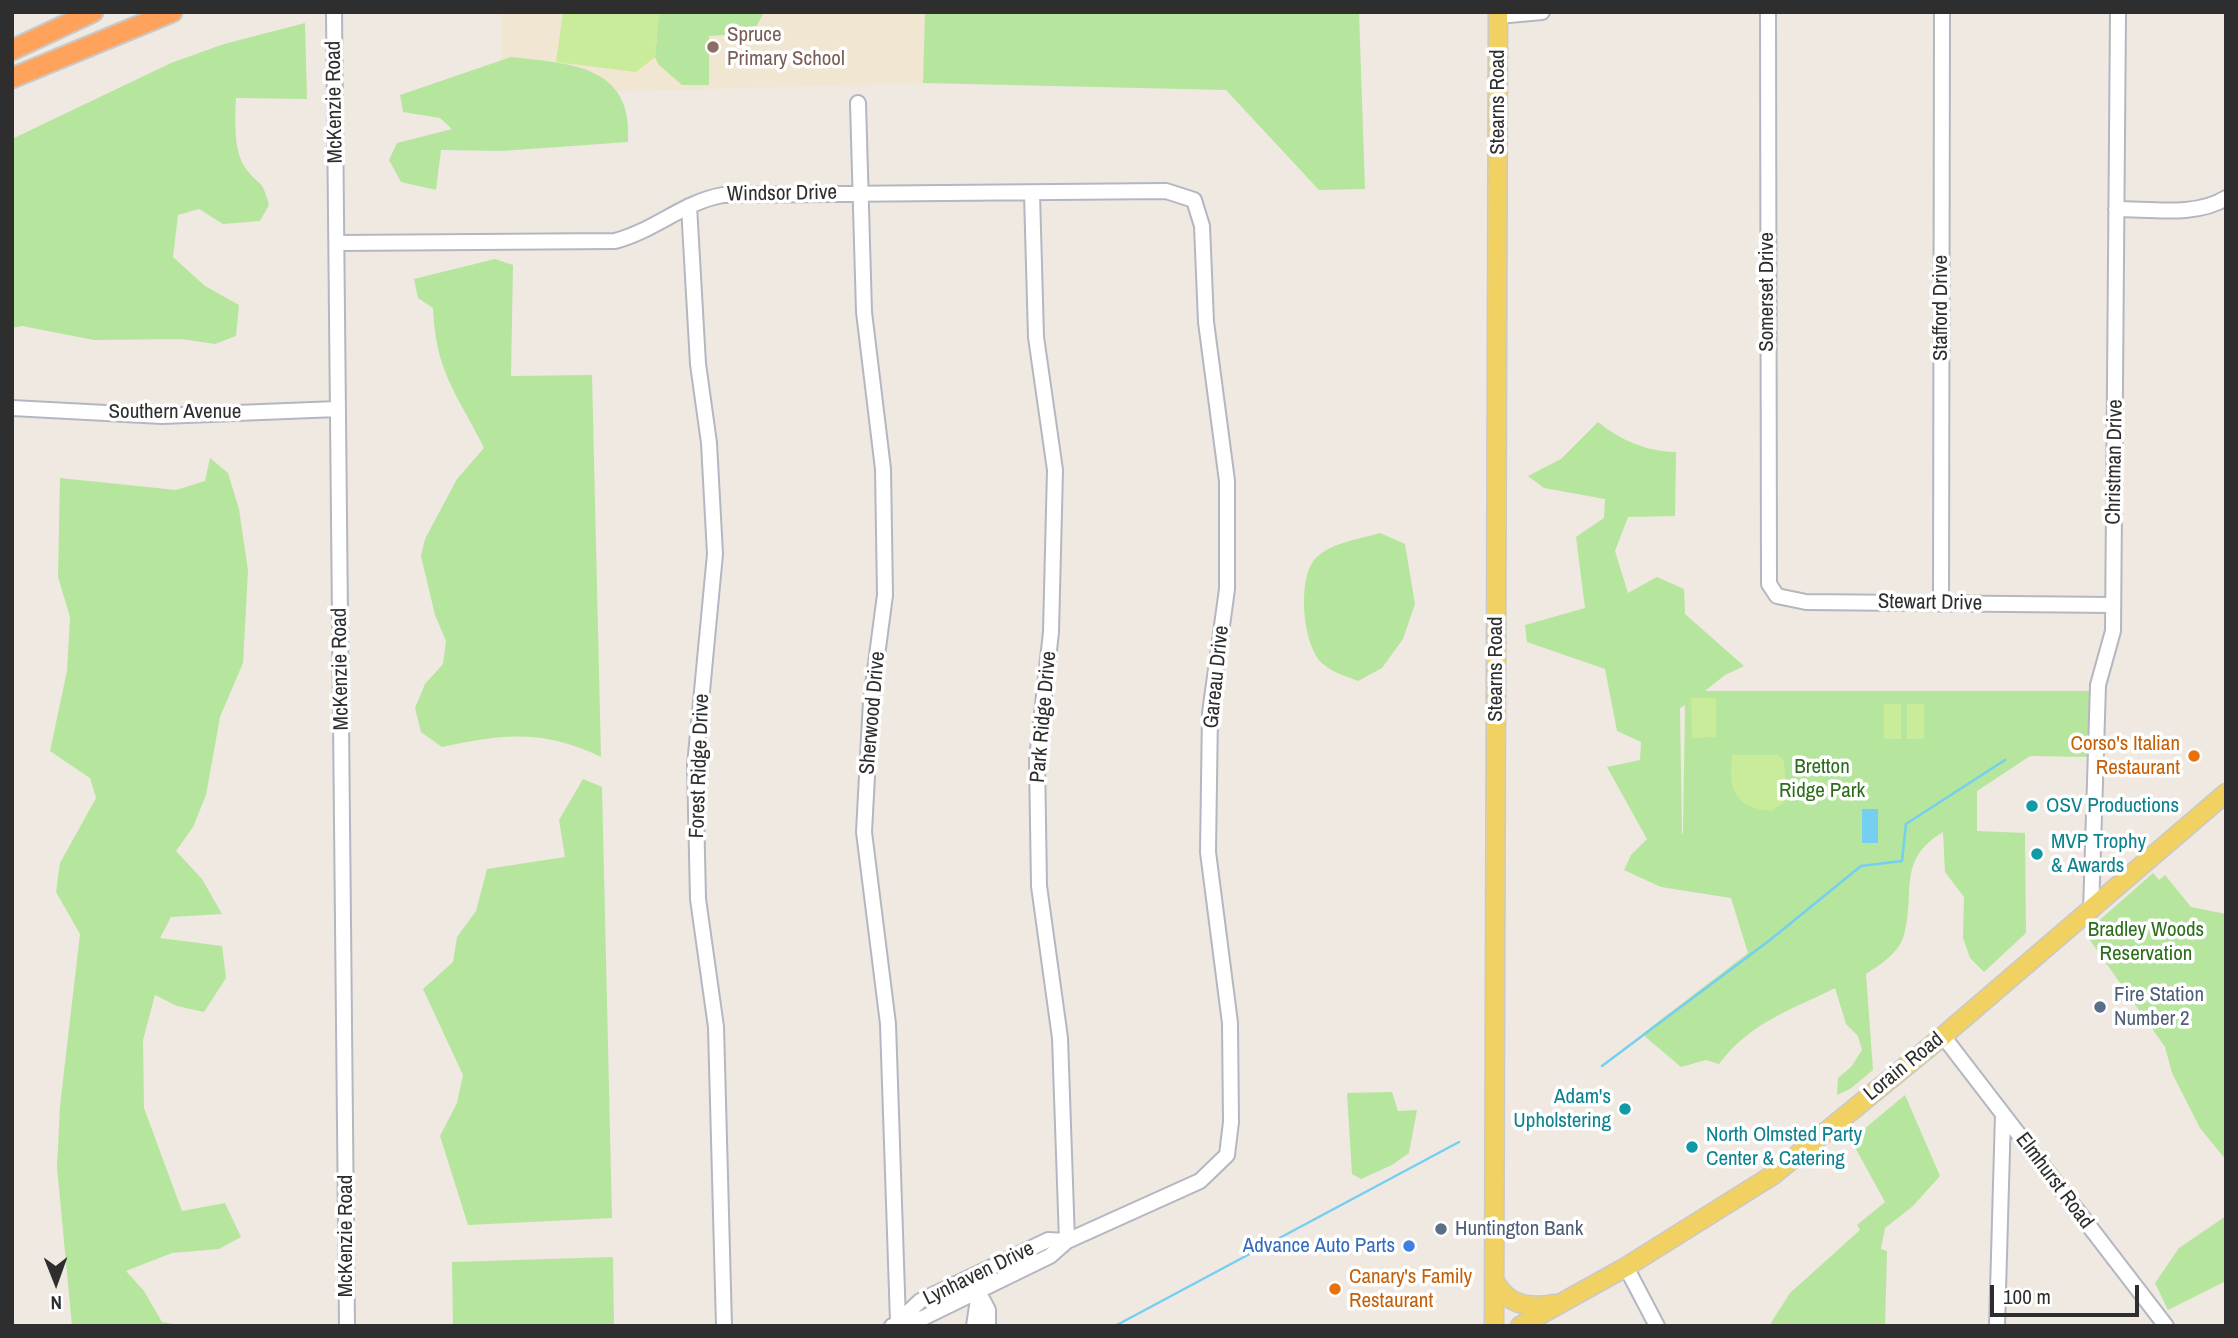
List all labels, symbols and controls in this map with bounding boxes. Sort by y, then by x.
place label: Spruce Primary School [727,22,845,72]
marker: Spruce Primary School [705,39,721,55]
street label: McKenzie Road [321,41,349,163]
street label: Stearns Road [1485,49,1511,155]
street label: Windsor Drive [727,180,837,208]
street label: Somerset Drive [1754,232,1780,352]
street label: Stafford Drive [1928,255,1954,361]
street label: Southern Avenue [109,399,241,425]
street label: Christman Drive [2101,399,2129,525]
street label: Stewart Drive [1878,589,1982,617]
street label: McKenzie Road [327,608,355,730]
street label: Stearns Road [1483,616,1509,722]
street label: Gareau Drive [1199,624,1235,730]
street label: Sherwood Drive [855,650,891,776]
street label: Park Ridge Drive [1026,650,1062,784]
street label: Forest Ridge Drive [685,693,715,839]
place label: Corso's Italian Restaurant [2070,731,2180,781]
marker: Corso's Italian Restaurant [2186,748,2202,764]
park label: Bretton Ridge Park [1779,754,1865,804]
place label: OSV Productions [2046,793,2179,819]
marker: OSV Productions [2024,798,2040,814]
place label: MVP Trophy & Awards [2051,829,2146,879]
marker: MVP Trophy & Awards [2029,846,2045,862]
park label: Bradley Woods Reservation [2088,917,2204,967]
place label: Fire Station Number 2 [2114,982,2204,1032]
marker: Fire Station Number 2 [2092,999,2108,1015]
street label: Lorain Road [1859,1027,1949,1107]
place label: Adam's Upholstering [1513,1084,1611,1134]
marker: Adam's Upholstering [1617,1101,1633,1117]
place label: North Olmsted Party Center & Catering [1706,1122,1862,1172]
street label: Elmhurst Road [2010,1128,2098,1234]
marker: North Olmsted Party Center & Catering [1684,1139,1700,1155]
street label: McKenzie Road [333,1175,359,1297]
place label: Huntington Bank [1455,1216,1583,1242]
marker: Huntington Bank [1433,1221,1449,1237]
place label: Advance Auto Parts [1243,1233,1395,1259]
street label: Lynhaven Drive [920,1236,1038,1312]
marker: Advance Auto Parts [1401,1238,1417,1254]
north arrow [21,1247,91,1317]
place label: Canary's Family Restaurant [1349,1264,1472,1314]
scale bar [1993,1272,2142,1316]
marker: Canary's Family Restaurant [1327,1281,1343,1297]
text: 100 m [2003,1282,2051,1311]
text: N [51,1290,62,1316]

